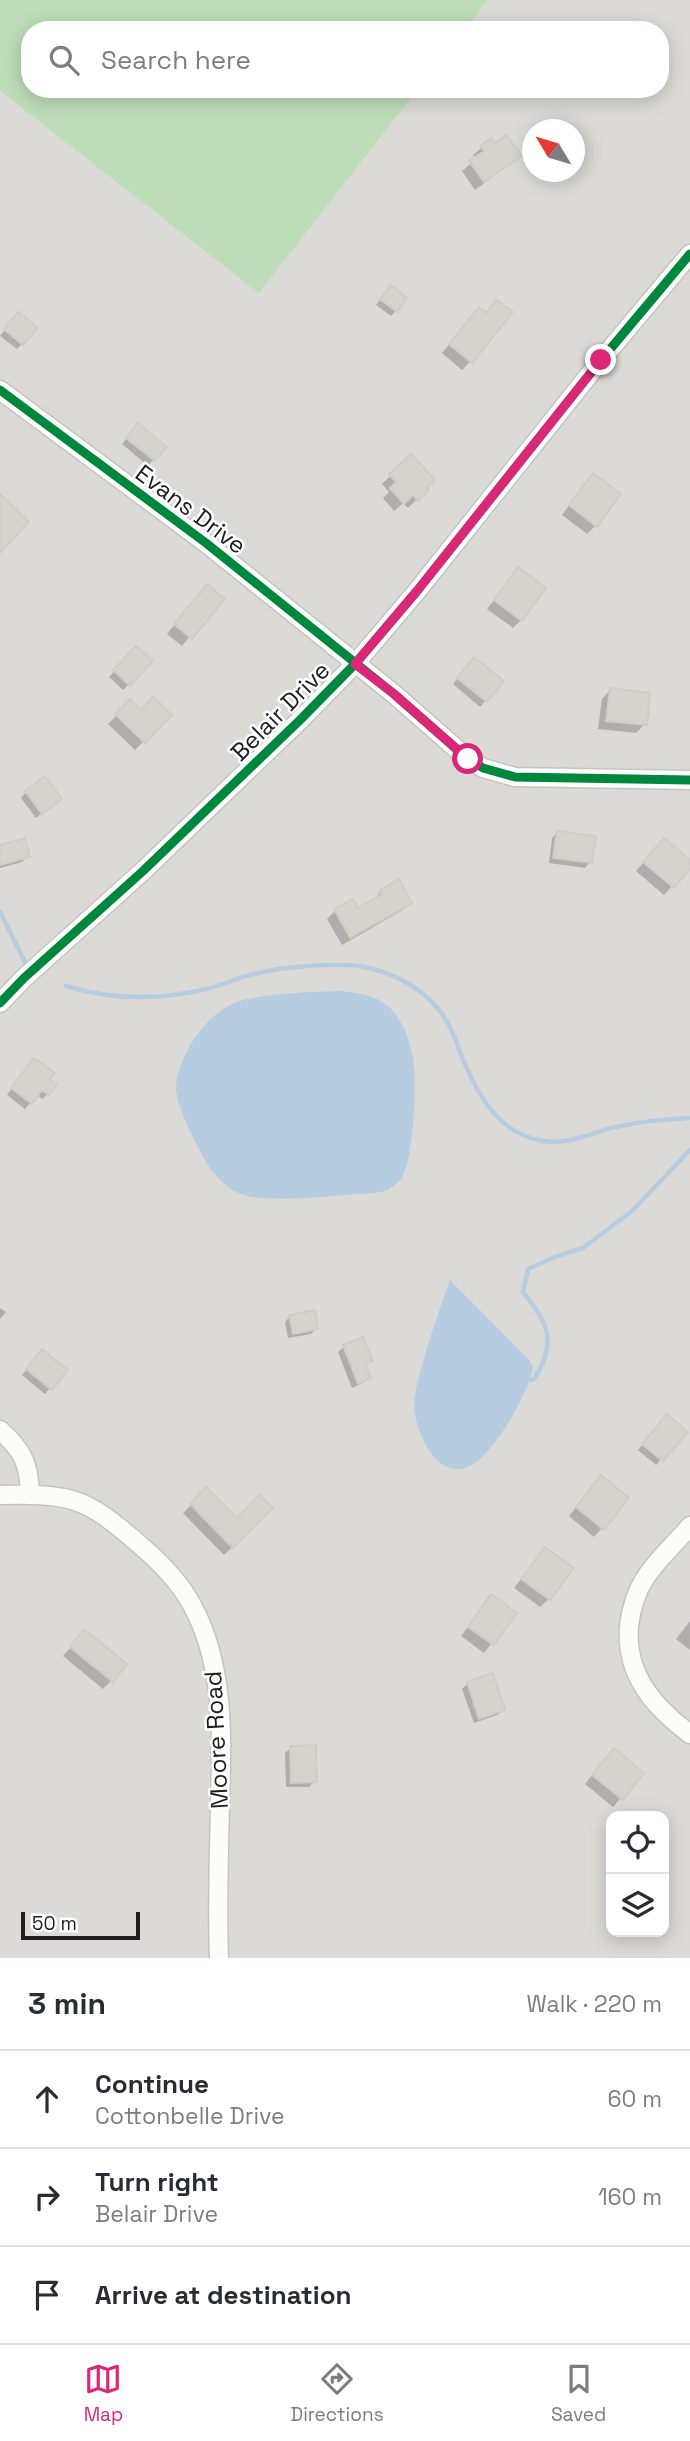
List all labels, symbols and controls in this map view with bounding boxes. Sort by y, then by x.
search box [21,21,669,98]
icon: search [45,41,83,79]
text: Search here [101,43,251,77]
north arrow [522,119,585,182]
route end [585,344,616,375]
street label: Evans Drive [129,457,253,561]
street label: Belair Drive [224,655,336,767]
route start [452,743,483,774]
street label: Moore Road [197,1670,235,1810]
map controls [606,1811,669,1937]
button: locate [606,1811,669,1874]
button: layers [606,1874,669,1937]
scale bar [21,1909,140,1941]
text: 50 m [32,1911,77,1936]
text: 3 min [28,1984,106,2023]
text: Walk · 220 m [527,1989,662,2019]
text: Continue [95,2067,209,2101]
icon: ahead [28,2080,66,2118]
text: 60 m [607,2084,662,2114]
text: Cottonbelle Drive [95,2101,285,2131]
text: Turn right [95,2165,219,2199]
icon: right [28,2178,66,2216]
text: 160 m [598,2182,662,2212]
text: Belair Drive [95,2199,218,2229]
icon: arrive [28,2276,66,2314]
text: Arrive at destination [95,2278,352,2312]
tab: Map [84,2360,123,2427]
tab: Directions [291,2360,384,2427]
tab: Saved [551,2360,606,2427]

